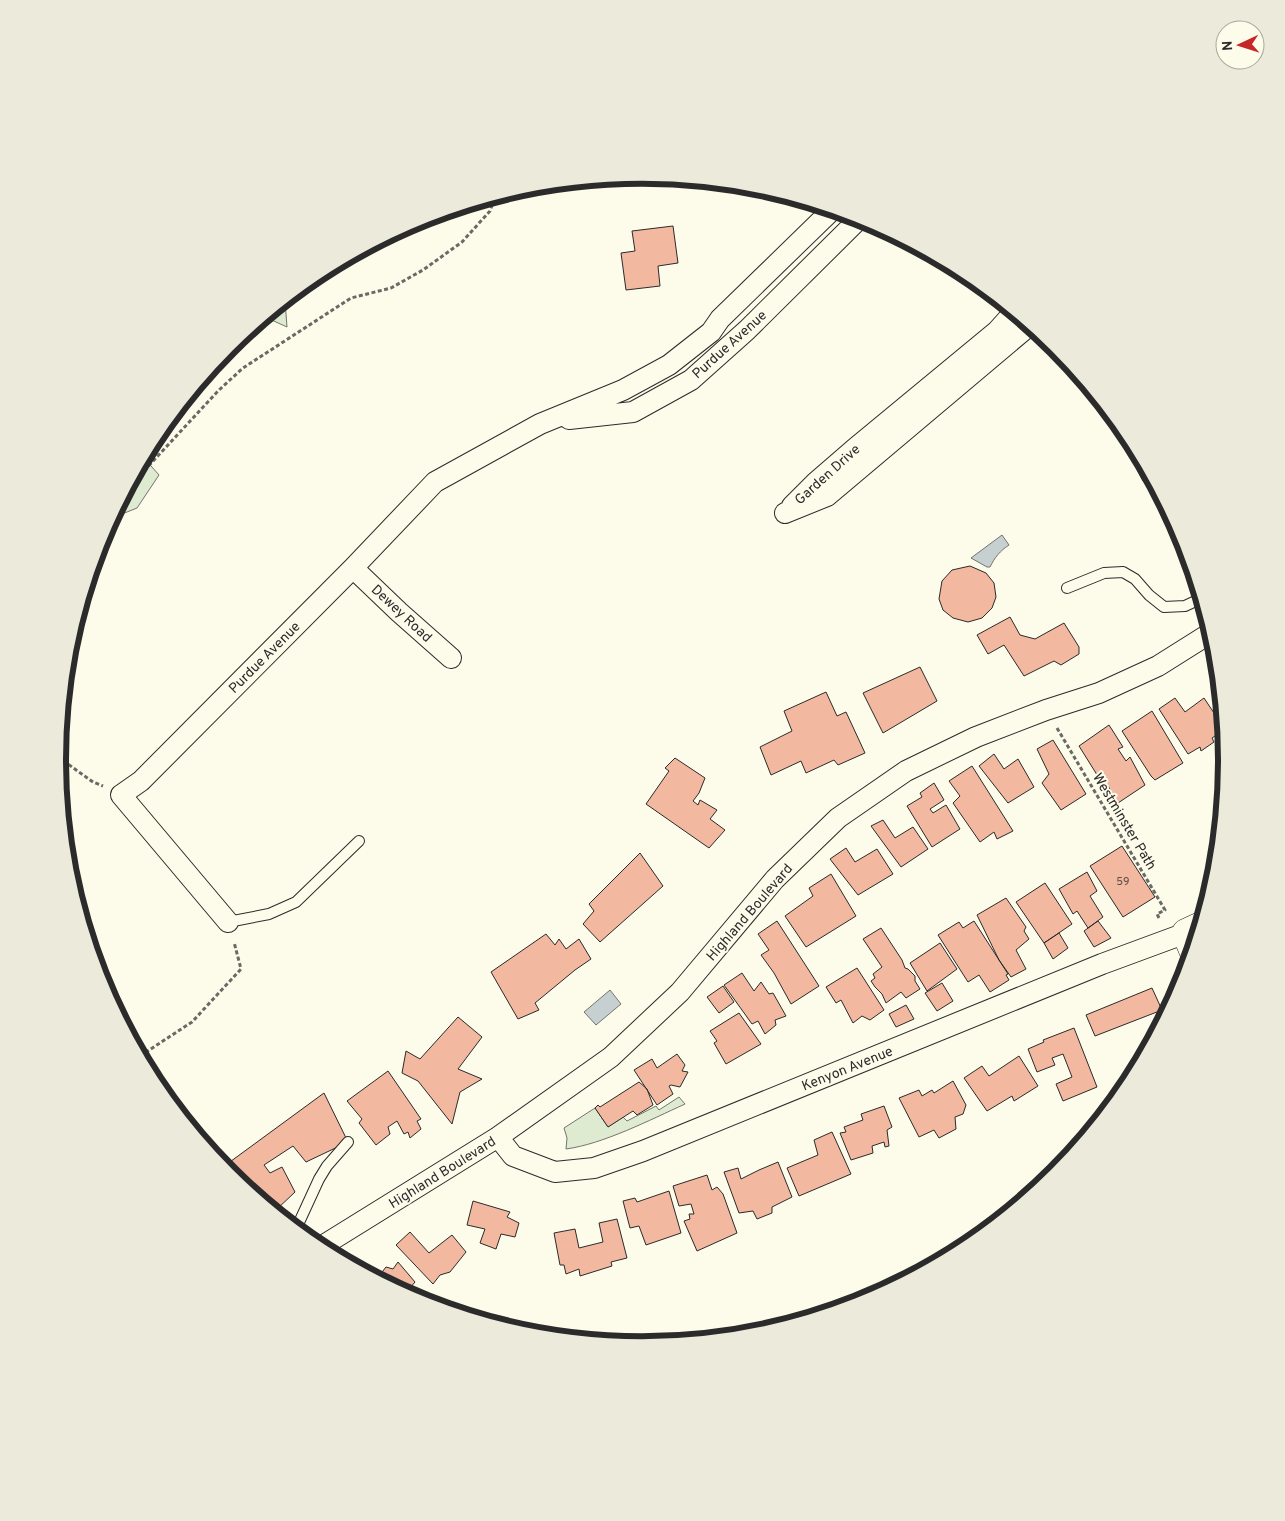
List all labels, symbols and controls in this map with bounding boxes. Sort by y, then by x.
north arrow [1215,20,1265,70]
text: N [1220,40,1237,51]
street label: Purdue Avenue [689,307,771,383]
street label: Garden Drive [792,441,864,509]
street label: Dewey Road [367,582,435,647]
street label: Purdue Avenue [226,619,304,697]
street label: Westminster Path [1088,770,1159,873]
street label: Highland Boulevard [703,861,797,965]
house number: 59 [1116,875,1130,889]
street label: Kenyon Avenue [799,1043,896,1095]
street label: Highland Boulevard [386,1133,499,1213]

